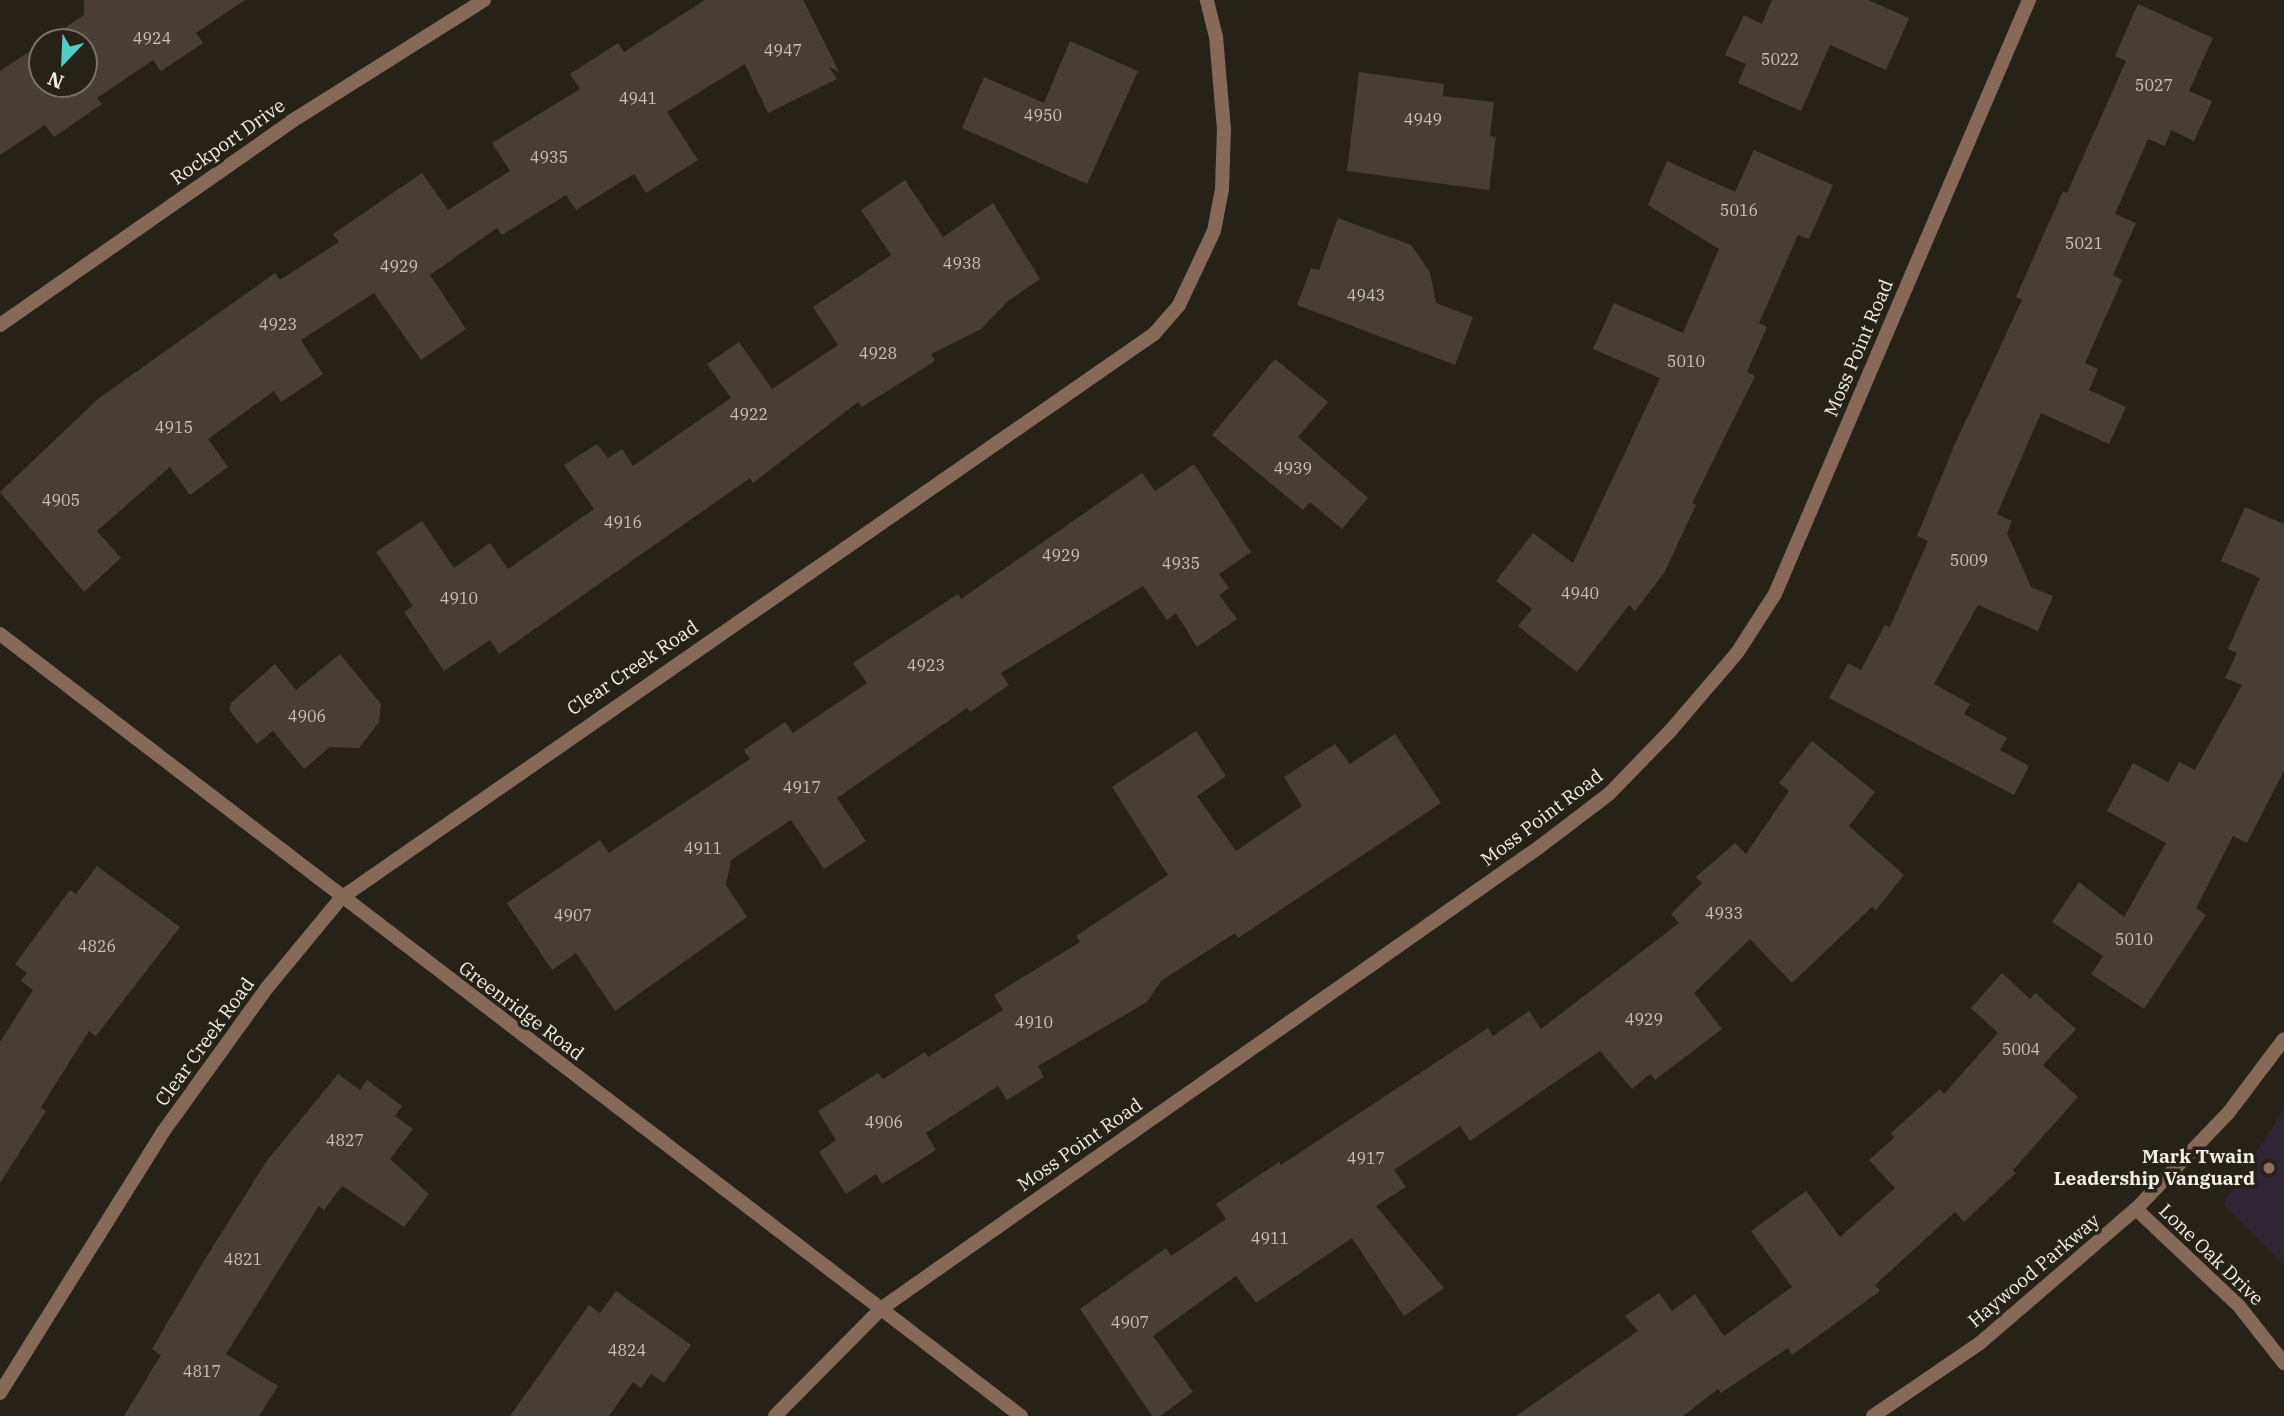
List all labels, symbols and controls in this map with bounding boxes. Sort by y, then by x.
north arrow [28,28,98,98]
house number: 4924 [133,28,171,48]
house number: 4947 [764,40,802,60]
house number: 5022 [1761,49,1799,69]
text: N [44,67,67,94]
house number: 5027 [2135,75,2173,95]
house number: 4941 [619,88,657,108]
street label: Rockport Drive [166,94,290,190]
house number: 4950 [1024,105,1062,125]
house number: 4949 [1404,109,1442,129]
house number: 4935 [530,147,568,167]
house number: 5016 [1720,200,1758,220]
house number: 5021 [2065,233,2103,253]
house number: 4938 [943,253,981,273]
house number: 4929 [380,256,418,276]
street label: Moss Point Road [1820,276,1898,420]
house number: 4943 [1347,285,1385,305]
house number: 4923 [259,314,297,334]
house number: 4928 [859,343,897,363]
house number: 5010 [1667,351,1705,371]
house number: 4922 [730,404,768,424]
house number: 4915 [155,417,193,437]
house number: 4939 [1274,458,1312,478]
house number: 4905 [42,490,80,510]
house number: 4916 [604,512,642,532]
house number: 4929 [1042,545,1080,565]
house number: 5009 [1950,550,1988,570]
house number: 4935 [1162,553,1200,573]
house number: 4940 [1561,583,1599,603]
house number: 4910 [440,588,478,608]
street label: Clear Creek Road [563,616,703,720]
house number: 4923 [907,655,945,675]
house number: 4906 [288,706,326,726]
street label: Moss Point Road [1476,765,1608,871]
house number: 4917 [783,777,821,797]
house number: 4911 [684,838,722,858]
house number: 4933 [1705,903,1743,923]
house number: 4907 [554,905,592,925]
house number: 5010 [2115,929,2153,949]
house number: 4826 [78,936,116,956]
street label: Greenridge Road [454,957,588,1065]
street label: Clear Creek Road [151,973,259,1111]
house number: 4929 [1625,1009,1663,1029]
house number: 4910 [1015,1012,1053,1032]
house number: 5004 [2002,1039,2040,1059]
street label: Moss Point Road [1013,1094,1147,1196]
house number: 4906 [865,1112,903,1132]
house number: 4827 [326,1130,364,1150]
place label: Mark Twain Leadership Vanguard [2054,1146,2255,1190]
house number: 4917 [1347,1148,1385,1168]
marker: Mark Twain Leadership Vanguard [2261,1160,2277,1176]
street label: Lone Oak Drive [2154,1200,2268,1310]
street label: Haywood Parkway [1964,1209,2104,1333]
house number: 4911 [1251,1228,1289,1248]
house number: 4821 [224,1249,262,1269]
house number: 4907 [1111,1312,1149,1332]
house number: 4824 [608,1340,646,1360]
house number: 4817 [183,1361,221,1381]

